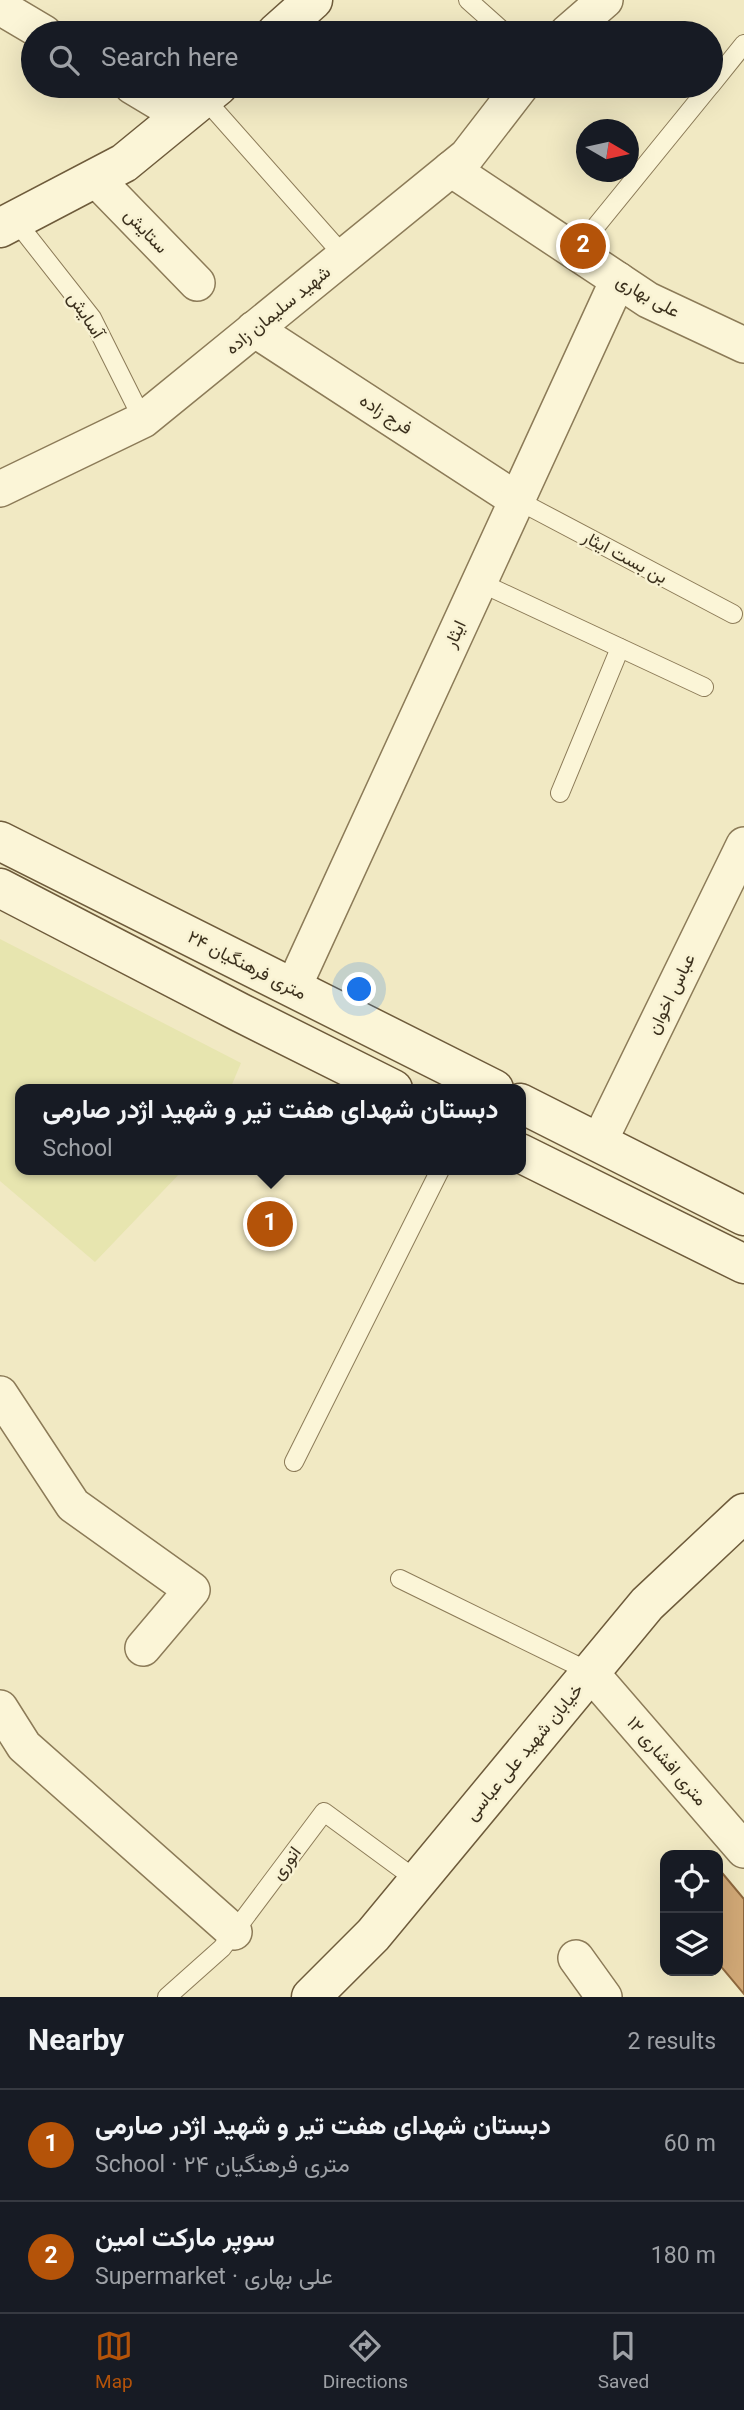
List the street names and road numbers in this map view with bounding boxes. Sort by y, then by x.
street label: ستایش [116,203,173,261]
street label: شهید سلیمان زاده [220,260,338,363]
street label: علی بهاری [610,269,684,327]
street label: آسایش [59,287,111,347]
street label: فرج زاده [353,388,417,443]
street label: بن بست ایثار [576,524,672,593]
street label: ایثار [438,616,475,654]
street label: ۲۴ متری فرهنگیان [182,925,310,1009]
street label: عباس اخوان [641,950,704,1040]
street label: خیابان شهید علی عباسی [459,1678,592,1828]
street label: ۱۲ متری افشاری [618,1711,713,1813]
street label: انوری [266,1841,310,1887]

